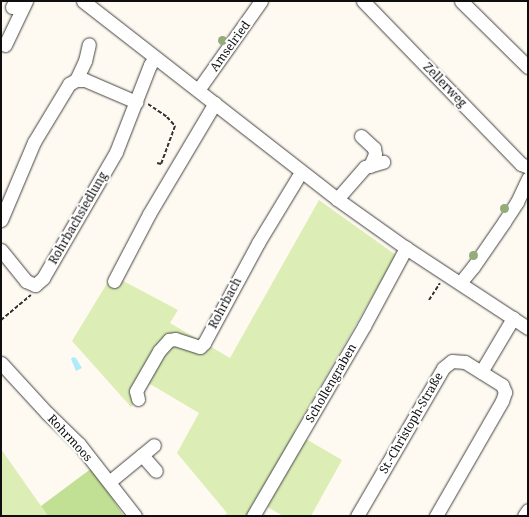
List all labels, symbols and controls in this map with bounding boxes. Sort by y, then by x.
street label: Amselried [207,18,253,74]
street label: Zellerweg [420,60,470,110]
street label: Rohrbachsiedlung [46,169,110,267]
street label: Rohrbach [206,275,244,331]
street label: Schollengraben [303,341,359,425]
street label: St.-Christoph-Straße [376,370,446,476]
street label: Rohrmoos [45,412,95,464]

